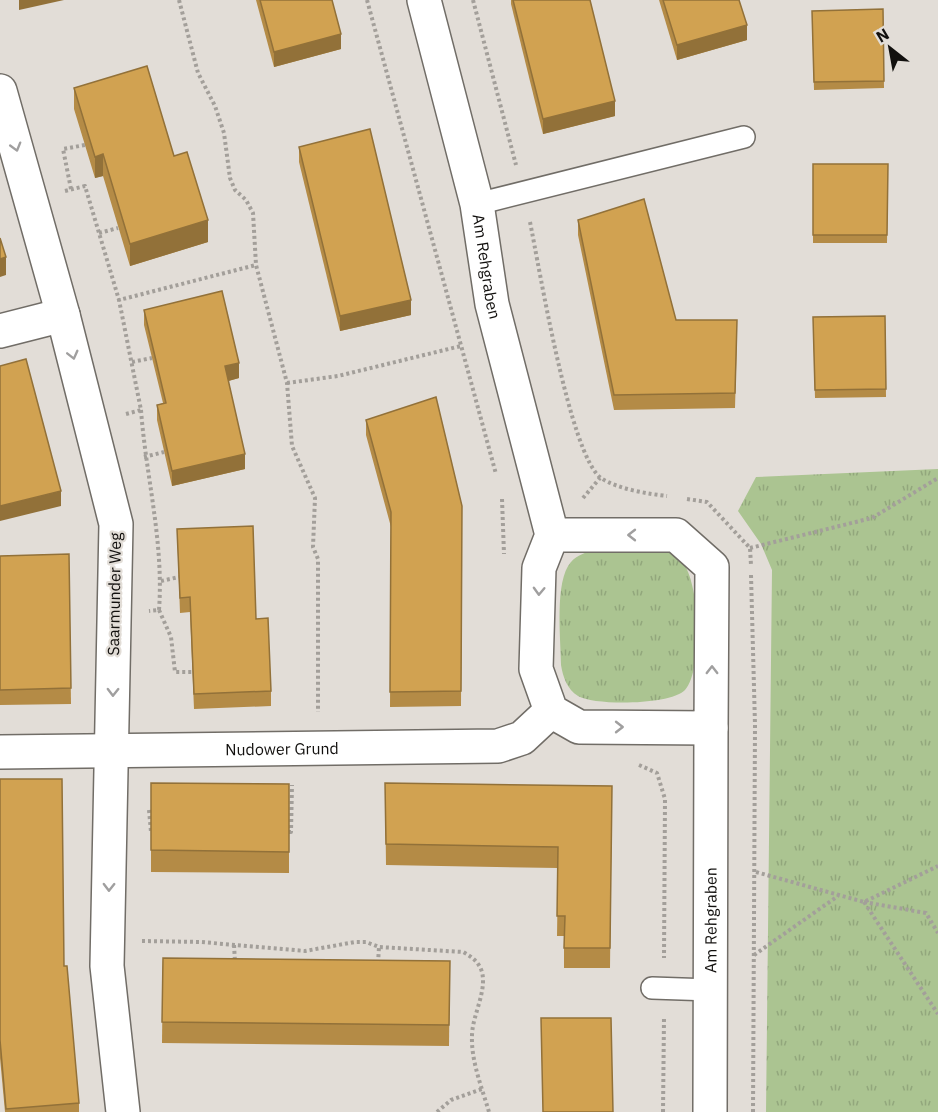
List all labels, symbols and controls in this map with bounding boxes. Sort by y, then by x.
north arrow [860,18,920,78]
text: N [872,24,892,47]
one-way arrow [9,141,21,152]
street label: Am Rehgraben [469,213,505,321]
one-way arrow [66,350,78,360]
one-way arrow [627,529,636,541]
street label: Saarmunder Weg [103,532,125,656]
one-way arrow [532,586,545,595]
one-way arrow [706,665,718,674]
one-way arrow [106,688,119,697]
one-way arrow [615,721,624,733]
street label: Nudower Grund [225,738,339,759]
street label: Am Rehgraben [700,867,721,973]
one-way arrow [103,882,115,891]

